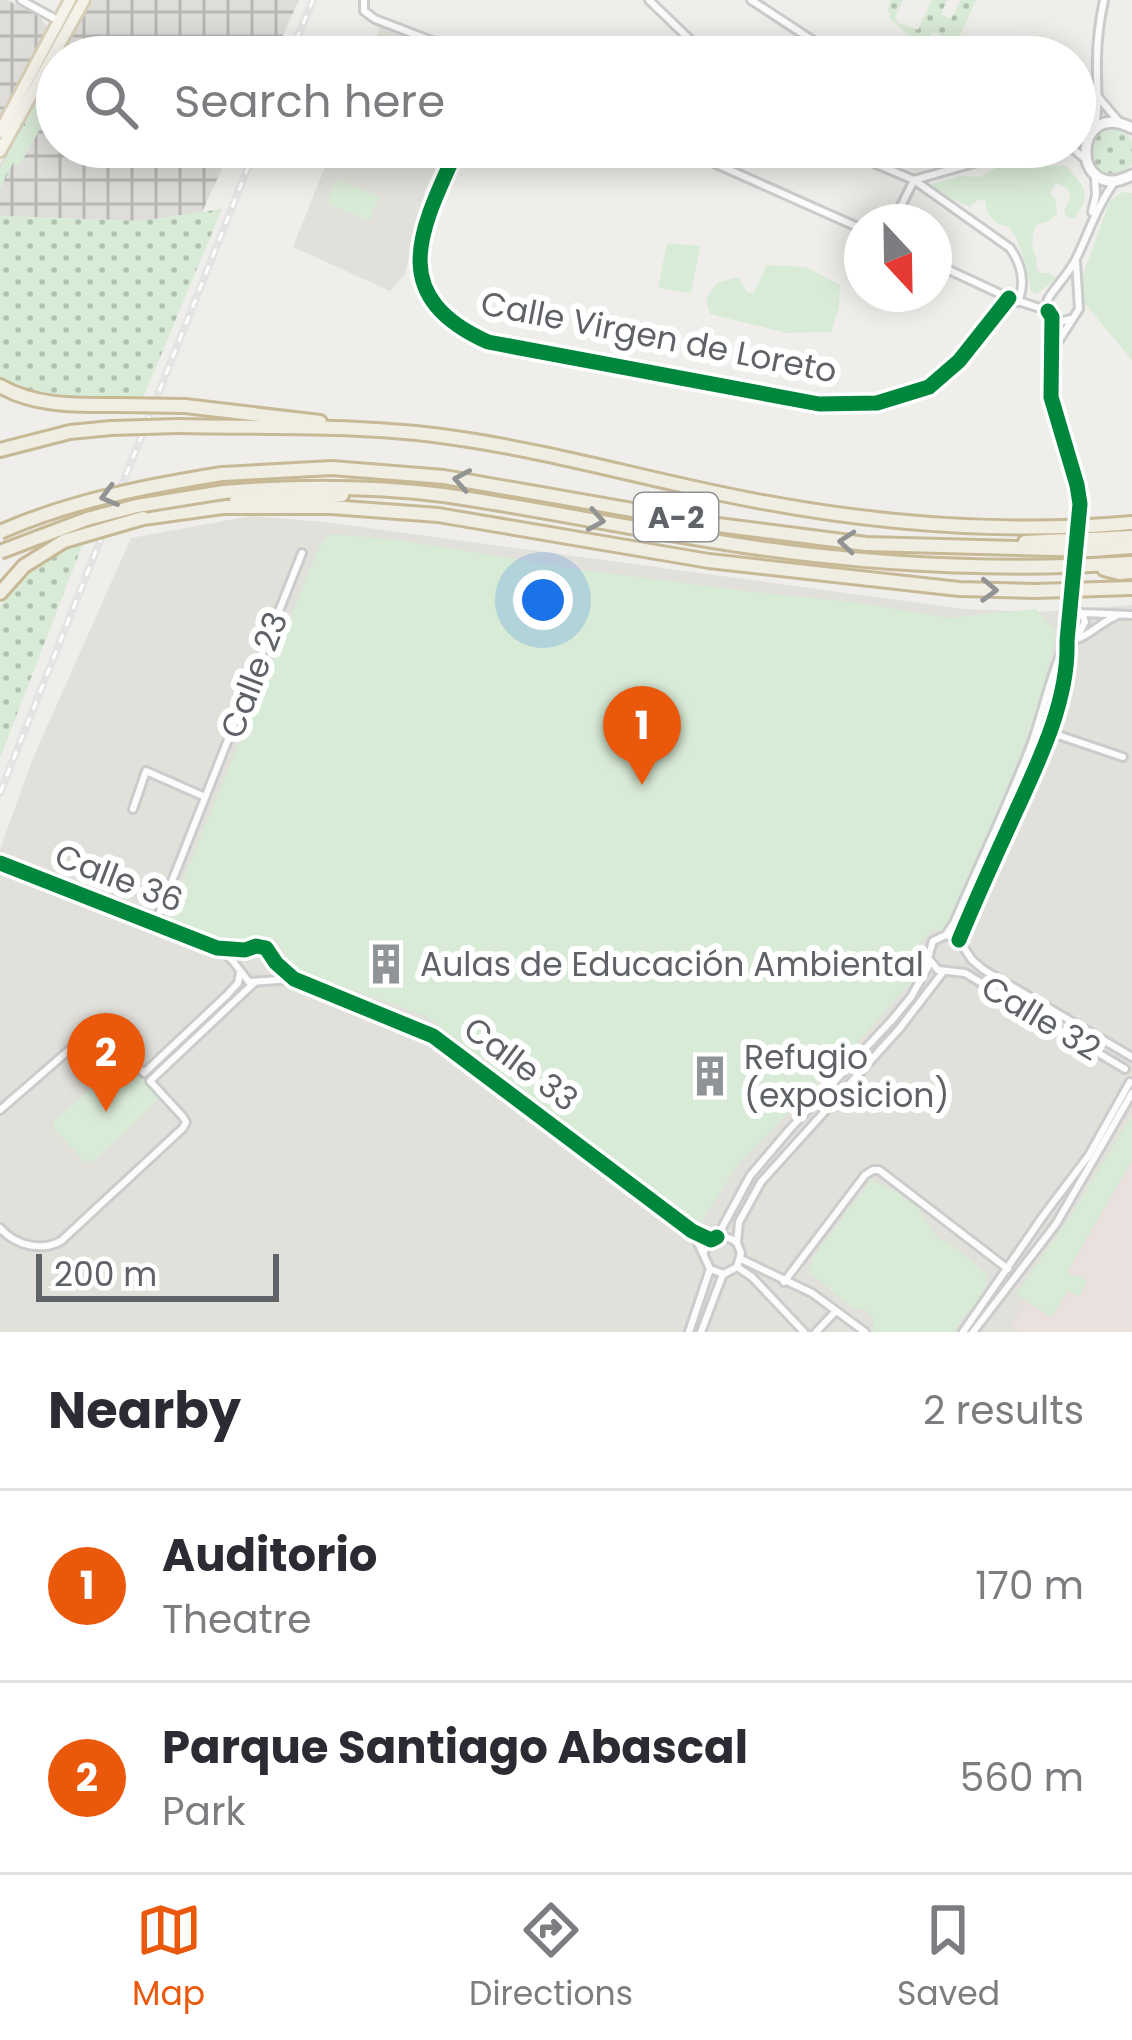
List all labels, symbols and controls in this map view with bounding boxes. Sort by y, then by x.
search box [36,36,1096,168]
icon: search [78,69,144,135]
text: Search here [174,70,445,133]
north arrow [844,204,952,312]
street label: Calle Virgen de Loreto [477,279,841,395]
one-way arrow [453,469,473,494]
one-way arrow [100,481,120,506]
road number: A-2 [634,493,718,541]
one-way arrow [586,507,606,532]
one-way arrow [837,530,856,555]
your location [513,570,573,630]
one-way arrow [980,576,999,602]
street label: Calle 23 [208,605,300,745]
pin: 1 [603,686,681,785]
street label: Calle 36 [48,832,190,924]
building icon: Aulas de Educación Ambiental [363,941,409,987]
place label: Aulas de Educación Ambiental [420,941,924,988]
street label: Calle 32 [972,964,1110,1072]
street label: Calle 33 [454,1005,588,1123]
pin: 2 [67,1013,145,1112]
place label: Refugio (exposicion) [744,1034,949,1119]
building icon: Refugio (exposicion) [687,1053,733,1099]
scale bar [36,1248,279,1301]
text: 200 m [54,1251,157,1298]
text: Nearby [48,1374,241,1446]
text: 2 results [923,1383,1084,1438]
text: Auditorio [162,1524,377,1587]
text: 1 [80,1558,94,1613]
text: 170 m [975,1558,1084,1613]
text: Theatre [162,1592,312,1647]
text: Parque Santiago Abascal [162,1716,748,1779]
text: 2 [76,1750,98,1805]
text: 560 m [960,1750,1084,1805]
text: Park [162,1784,246,1839]
tab: Map [132,1897,205,2019]
tab: Directions [469,1897,633,2019]
tab: Saved [897,1897,1000,2019]

